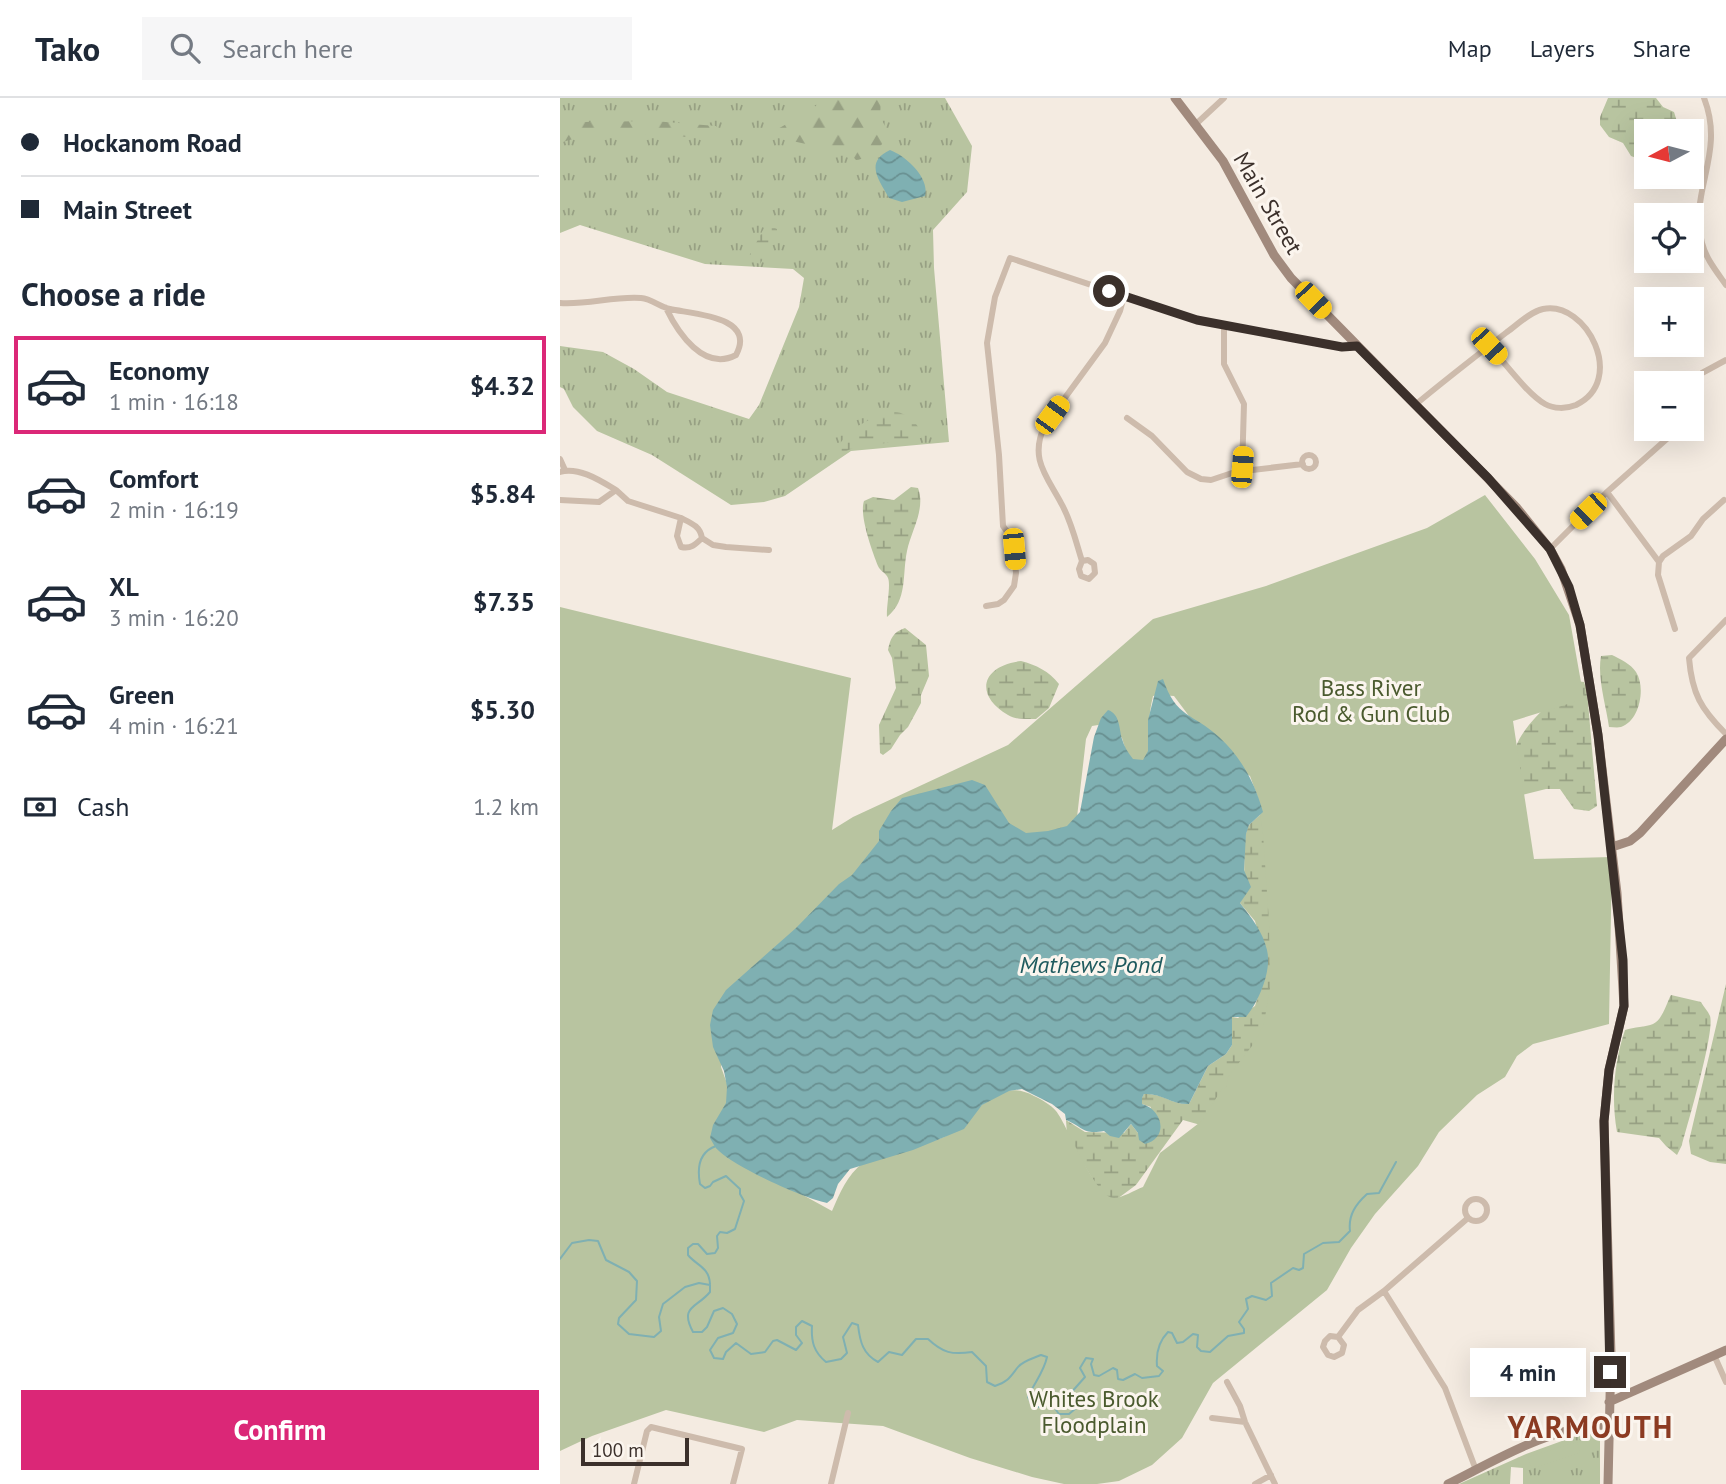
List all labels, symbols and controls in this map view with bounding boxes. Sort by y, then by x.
search box [142,17,632,80]
text: Tako [35,27,100,70]
icon: search [166,29,204,67]
text: Search here [222,32,353,65]
text: Map [1448,33,1492,64]
text: Layers [1530,33,1595,64]
text: Share [1633,33,1691,64]
north arrow [1634,119,1704,189]
map controls [1634,119,1704,441]
text: Hockanom Road [63,126,242,159]
street label: Main Street [1228,146,1309,259]
text: Main Street [63,193,192,226]
button: locate [1634,203,1704,273]
text: Choose a ride [21,273,206,315]
route start [1093,275,1125,307]
car [1291,278,1336,322]
button: + [1634,287,1704,357]
car [1467,323,1512,369]
icon: car [25,354,88,417]
text: Economy [109,354,209,387]
text: $4.32 [470,369,535,402]
button: − [1634,371,1704,441]
text: 1 min · 16:18 [109,387,239,416]
car [1032,392,1073,438]
car [1231,445,1254,489]
icon: car [25,462,88,525]
text: Comfort [109,462,199,495]
text: $5.84 [470,477,535,510]
car [1566,489,1611,533]
text: 2 min · 16:19 [109,495,239,524]
car [1002,527,1027,571]
icon: car [25,570,88,633]
text: XL [109,570,139,603]
text: $7.35 [473,585,535,618]
text: 3 min · 16:20 [109,603,239,632]
park label: Bass River Rod & Gun Club [1292,673,1450,728]
icon: car [25,678,88,741]
text: Green [109,678,174,711]
text: $5.30 [470,693,535,726]
text: 4 min · 16:21 [109,711,239,740]
icon: cash [21,788,59,826]
text: Cash [77,790,129,823]
text: 1.2 km [473,792,539,821]
water label: Mathews Pond [1020,949,1163,980]
callout: 4 min [1470,1348,1586,1396]
route end [1594,1356,1626,1388]
text: 4 min [1500,1358,1556,1387]
park label: Whites Brook Floodplain [1029,1384,1159,1439]
button: Confirm [21,1390,539,1470]
district label: YARMOUTH [1507,1407,1674,1446]
scale bar [581,1435,690,1467]
text: 100 m [592,1438,644,1462]

